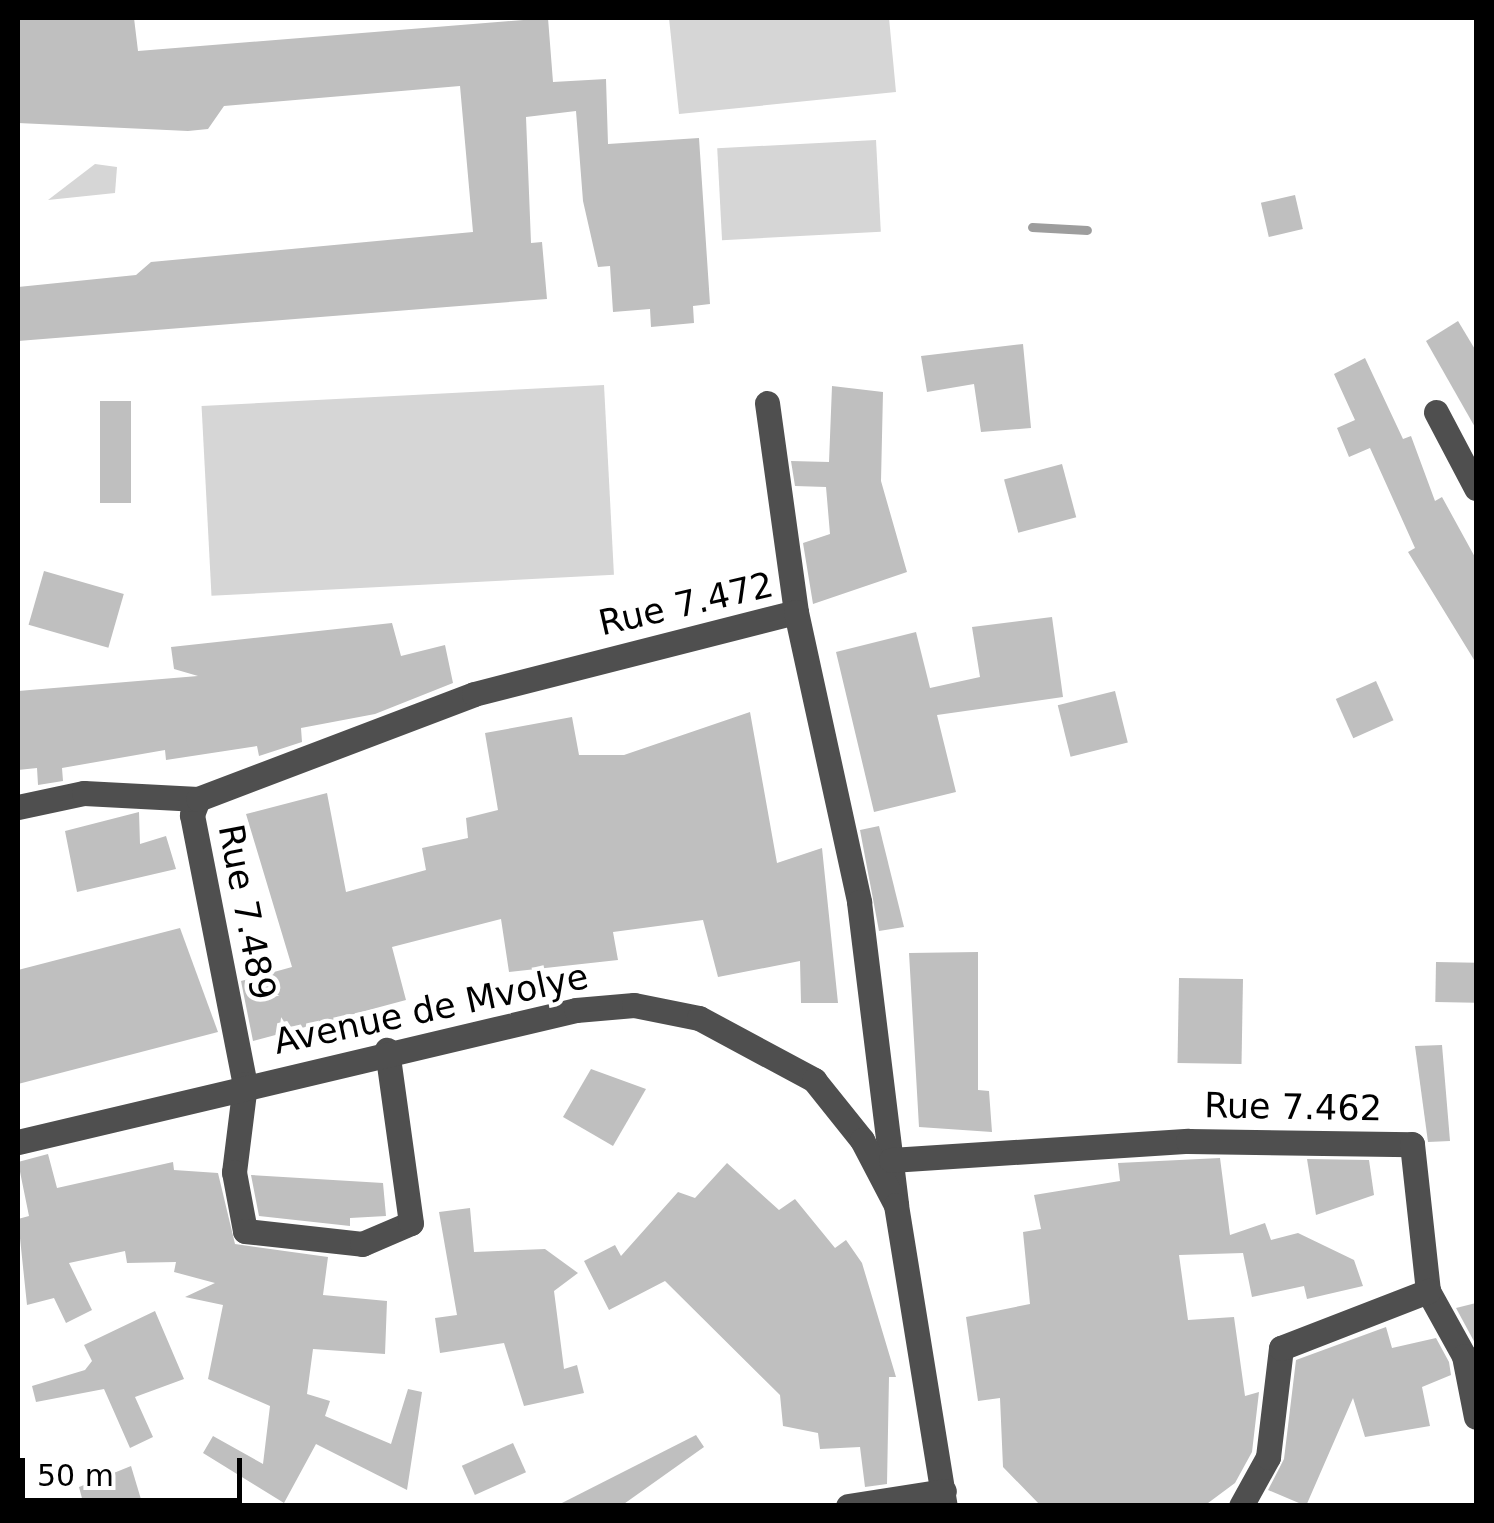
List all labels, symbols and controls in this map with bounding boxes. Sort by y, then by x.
street label: Rue 7.472 [595,564,777,644]
street label: Rue 7.489 [209,821,285,1003]
street label: Avenue de Mvolye [270,955,592,1063]
street label: Rue 7.462 [1204,1084,1382,1130]
scale bar [25,1438,248,1500]
text: 50 m [37,1458,114,1493]

